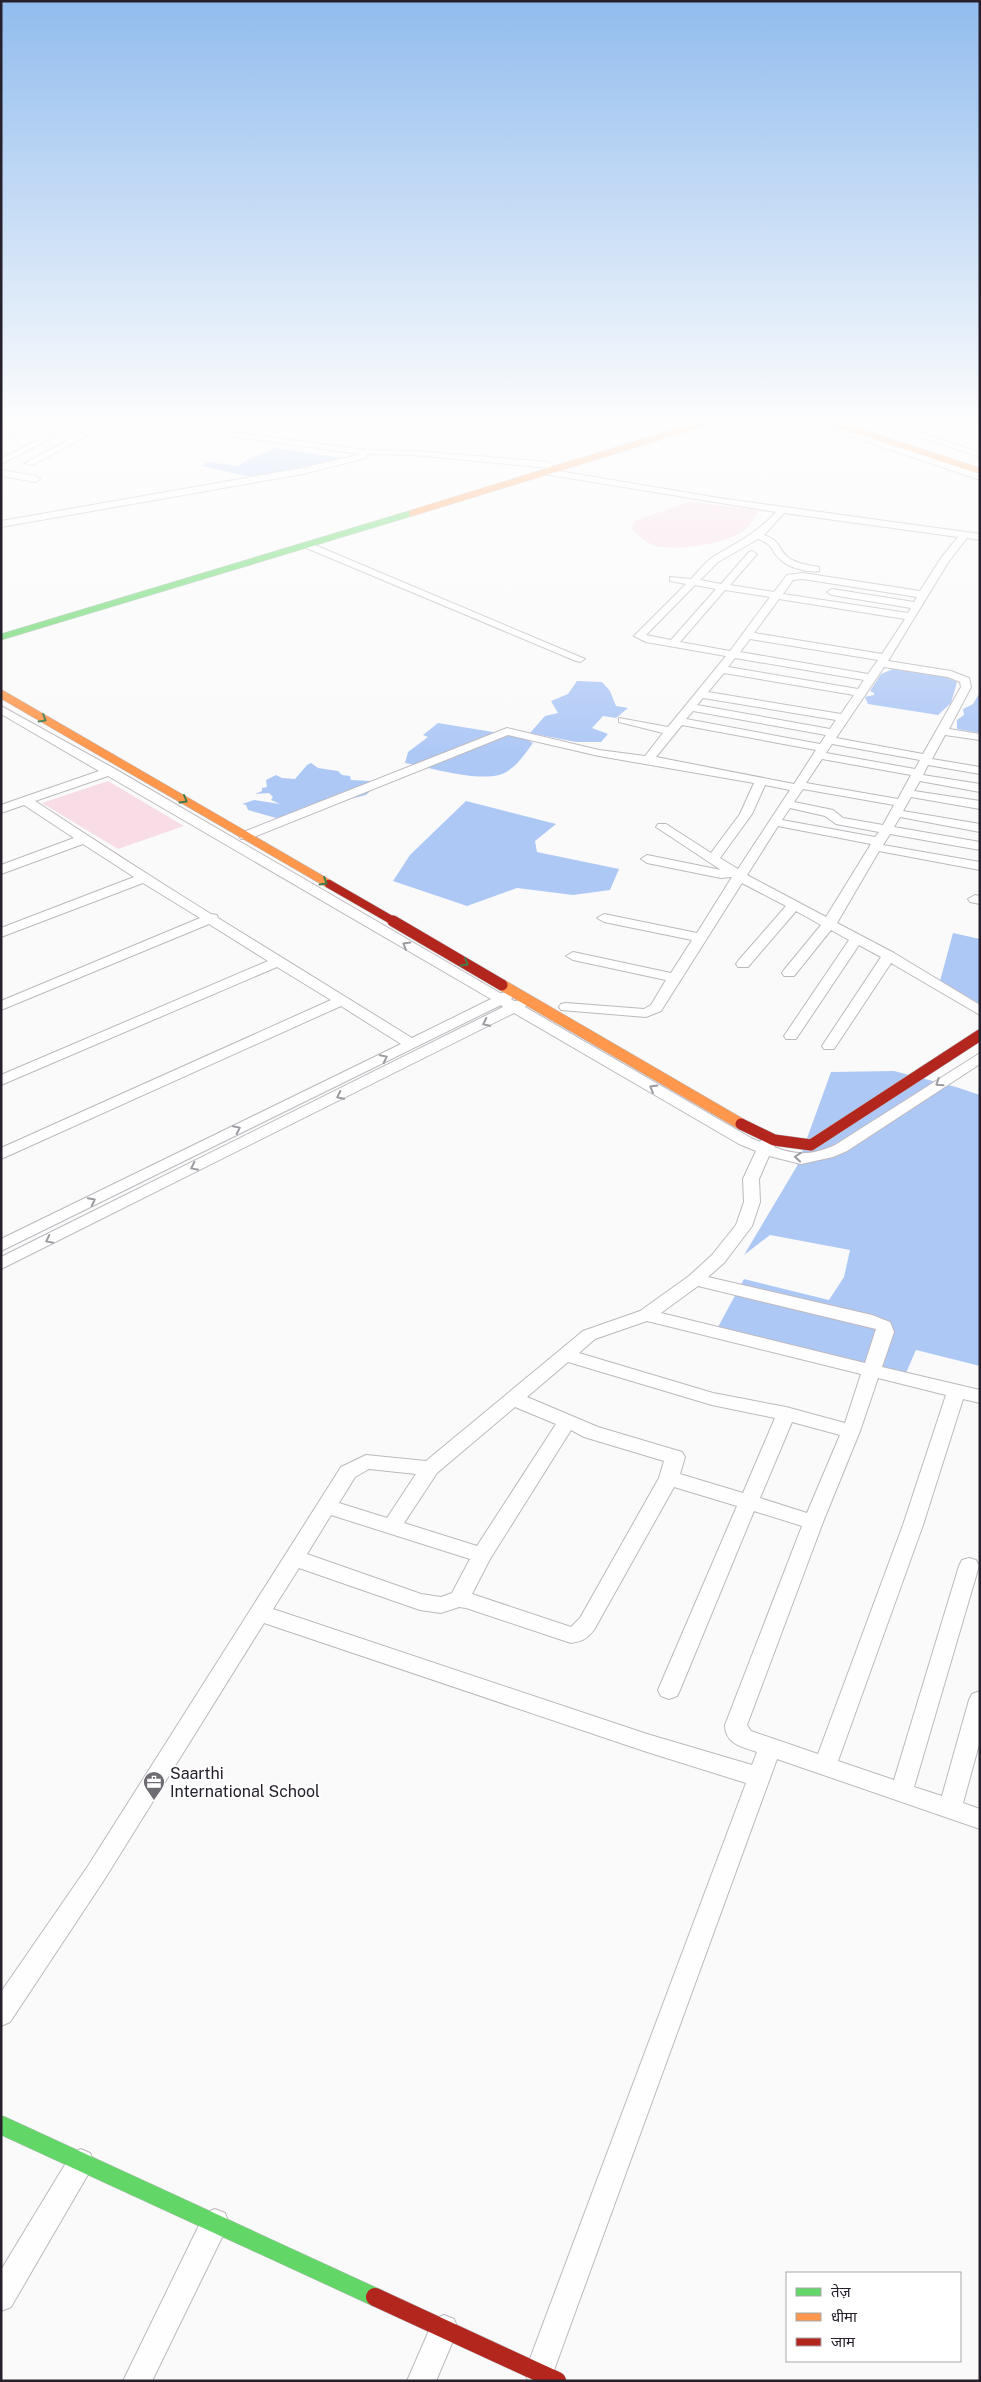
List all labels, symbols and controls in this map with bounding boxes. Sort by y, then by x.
one-way arrow [38,712,47,722]
one-way arrow [179,793,188,803]
one-way arrow [318,876,327,886]
one-way arrow [402,941,411,951]
one-way arrow [459,957,468,967]
one-way arrow [482,1017,491,1027]
one-way arrow [378,1054,387,1064]
one-way arrow [935,1077,944,1087]
one-way arrow [649,1084,658,1094]
one-way arrow [336,1090,345,1100]
one-way arrow [232,1125,241,1135]
one-way arrow [794,1152,802,1163]
one-way arrow [190,1161,199,1171]
one-way arrow [87,1197,96,1207]
one-way arrow [45,1234,54,1244]
place label: Saarthi International School [170,1764,320,1801]
office icon: Saarthi International School [142,1770,166,1801]
legend [786,2272,961,2362]
text: तेज़ [831,2283,852,2300]
text: धीमा [831,2308,858,2325]
text: जाम [831,2333,856,2350]

